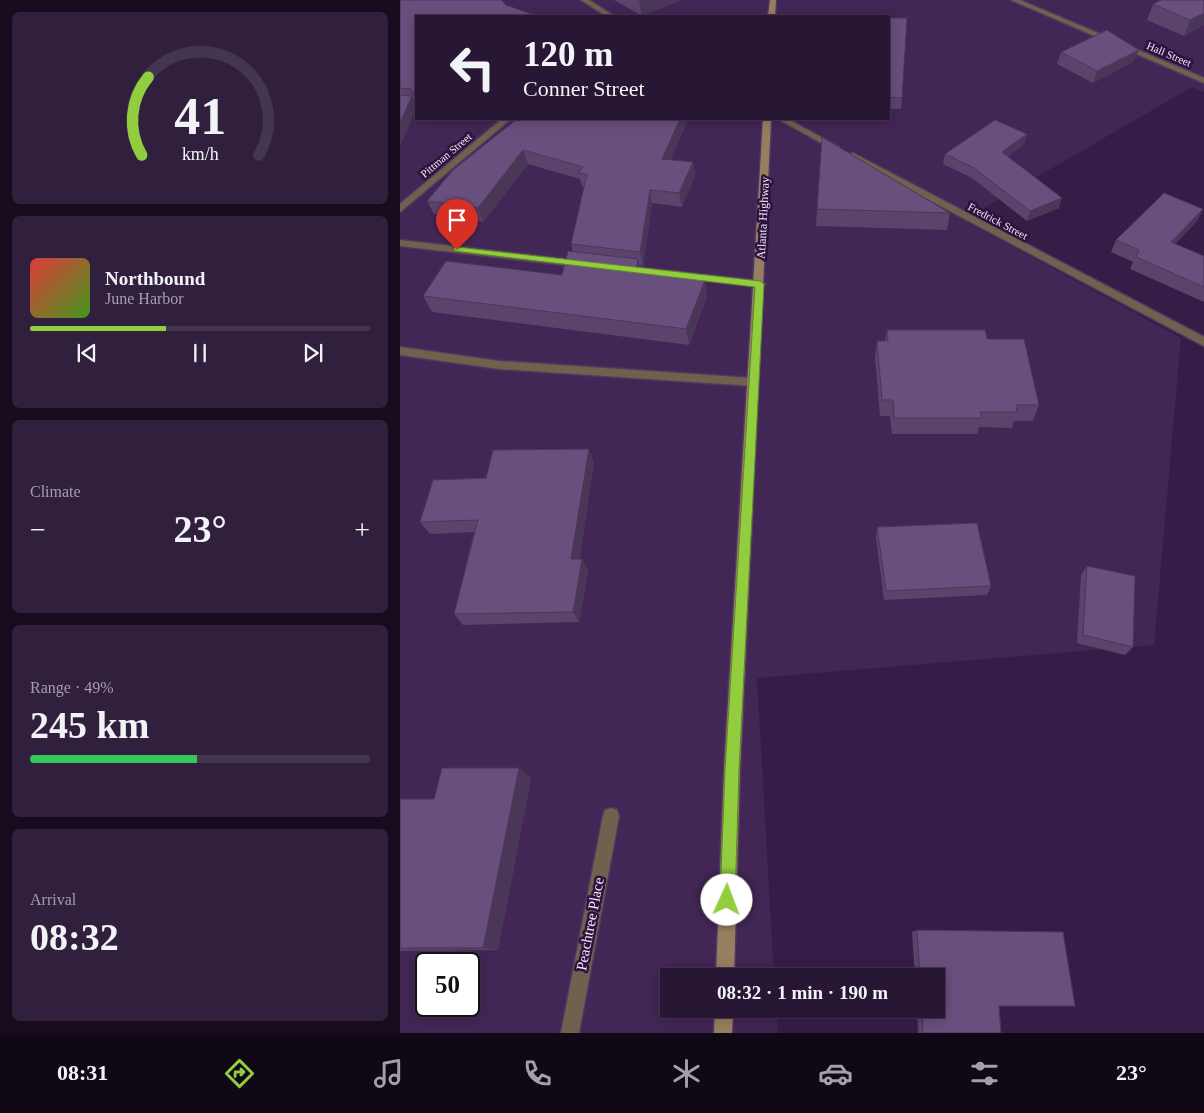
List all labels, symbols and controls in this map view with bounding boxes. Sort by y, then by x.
icon: left [440,35,505,100]
text: 120 m [523,35,613,74]
street label: Hall Street [1145,39,1193,69]
text: Conner Street [523,76,645,101]
text: 41 [174,88,226,145]
street label: Pittman Street [418,130,474,180]
text: km/h [182,144,218,164]
street label: Atlanta Highway [754,177,772,259]
pin [436,199,478,250]
street label: Fredrick Street [966,200,1030,242]
icon: arrive [443,206,471,234]
text: Northbound [105,268,205,289]
text: June Harbor [105,290,184,307]
icon: previous [73,339,101,367]
icon: pause [186,339,214,367]
icon: next [299,339,327,367]
text: Climate [30,483,81,500]
text: 23° [173,508,227,550]
text: − [30,514,46,545]
text: + [354,514,370,545]
text: Range · 49% [30,679,114,696]
text: 245 km [30,704,149,746]
position arrow [700,873,752,925]
street label: Peachtree Place [573,876,607,972]
text: Arrival [30,891,76,908]
text: 08:32 [30,916,119,958]
speed limit sign: 50 [415,952,480,1017]
text: 08:32 · 1 min · 190 m [717,982,888,1003]
icon: directions [222,1056,257,1091]
icon: music [371,1056,406,1091]
icon: phone [520,1056,555,1091]
icon: climate [669,1056,704,1091]
icon: car [818,1056,853,1091]
icon: filters [967,1056,1002,1091]
text: 08:31 [57,1060,108,1085]
text: 23° [1116,1060,1147,1085]

